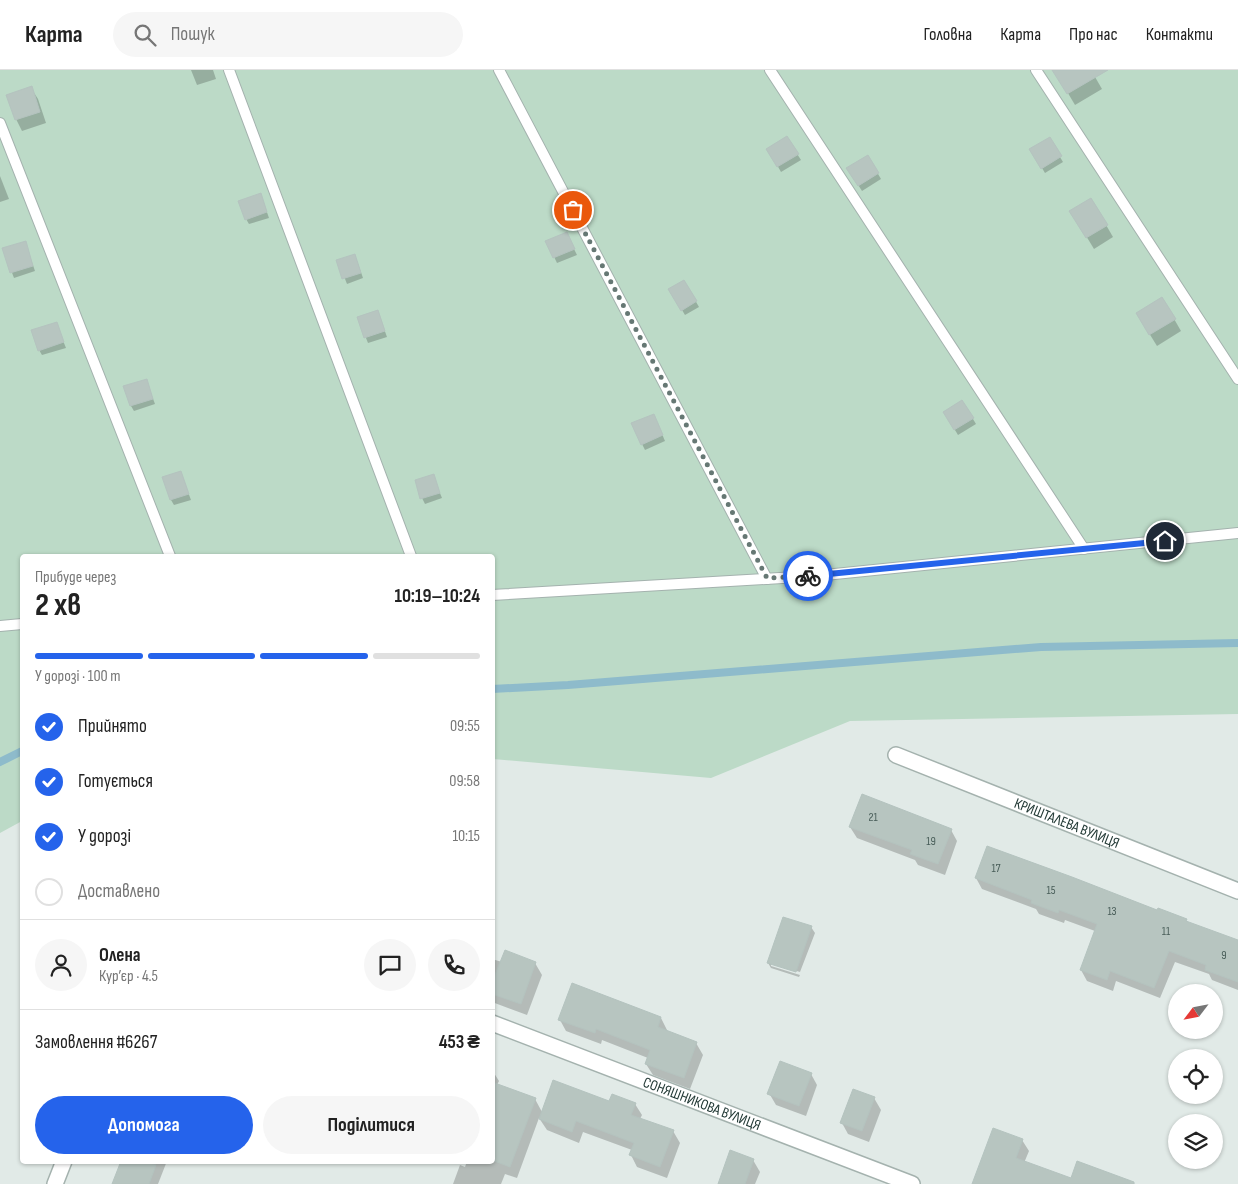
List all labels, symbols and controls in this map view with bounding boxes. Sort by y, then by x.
search box [113,12,463,57]
text: Карта [25,20,83,49]
icon: search [131,21,159,49]
text: Пошук [171,23,215,46]
text: Головна [924,24,972,45]
text: Карта [1000,24,1041,45]
text: Про нас [1069,24,1118,45]
text: Контакти [1146,24,1213,45]
pin [552,189,594,231]
icon: bag [559,196,587,224]
pin [1144,520,1186,562]
icon: home [1151,527,1179,555]
courier [783,551,833,601]
icon: bike [794,562,822,590]
text: Прибуде через [35,568,116,587]
text: 10:19–10:24 [394,585,480,608]
text: 2 хв [35,586,81,625]
text: У дорозі · 100 m [35,667,121,686]
icon: check [35,713,63,741]
text: Прийнято [78,715,147,738]
text: 09:55 [450,717,480,736]
icon: check [35,768,63,796]
text: Готується [78,770,153,793]
text: 09:58 [449,772,480,791]
street label: КРИШТАЛЕВА ВУЛИЦЯ [1012,794,1122,852]
house number: 21 [868,810,878,825]
icon: check [35,823,63,851]
text: У дорозі [78,825,131,848]
text: 10:15 [452,827,480,846]
house number: 19 [926,834,936,849]
house number: 17 [992,861,1001,876]
text: Доставлено [78,880,160,903]
house number: 15 [1046,883,1056,898]
house number: 13 [1107,904,1117,919]
house number: 11 [1162,924,1171,939]
button: person [35,939,87,991]
button: chat [364,939,416,991]
button: phone [428,939,480,991]
text: Олена [99,944,141,967]
house number: 9 [1221,948,1227,963]
text: Кур’єр · 4.5 [99,967,158,986]
north arrow [1168,984,1222,1039]
map controls [1168,984,1223,1169]
text: Замовлення #6267 [35,1031,157,1054]
text: 453 ₴ [439,1031,480,1054]
button: locate [1168,1049,1223,1104]
street label: СОНЯШНИКОВА ВУЛИЦЯ [641,1072,764,1135]
button: Допомога [35,1096,253,1154]
button: Поділитися [263,1096,480,1154]
button: layers [1168,1114,1223,1169]

